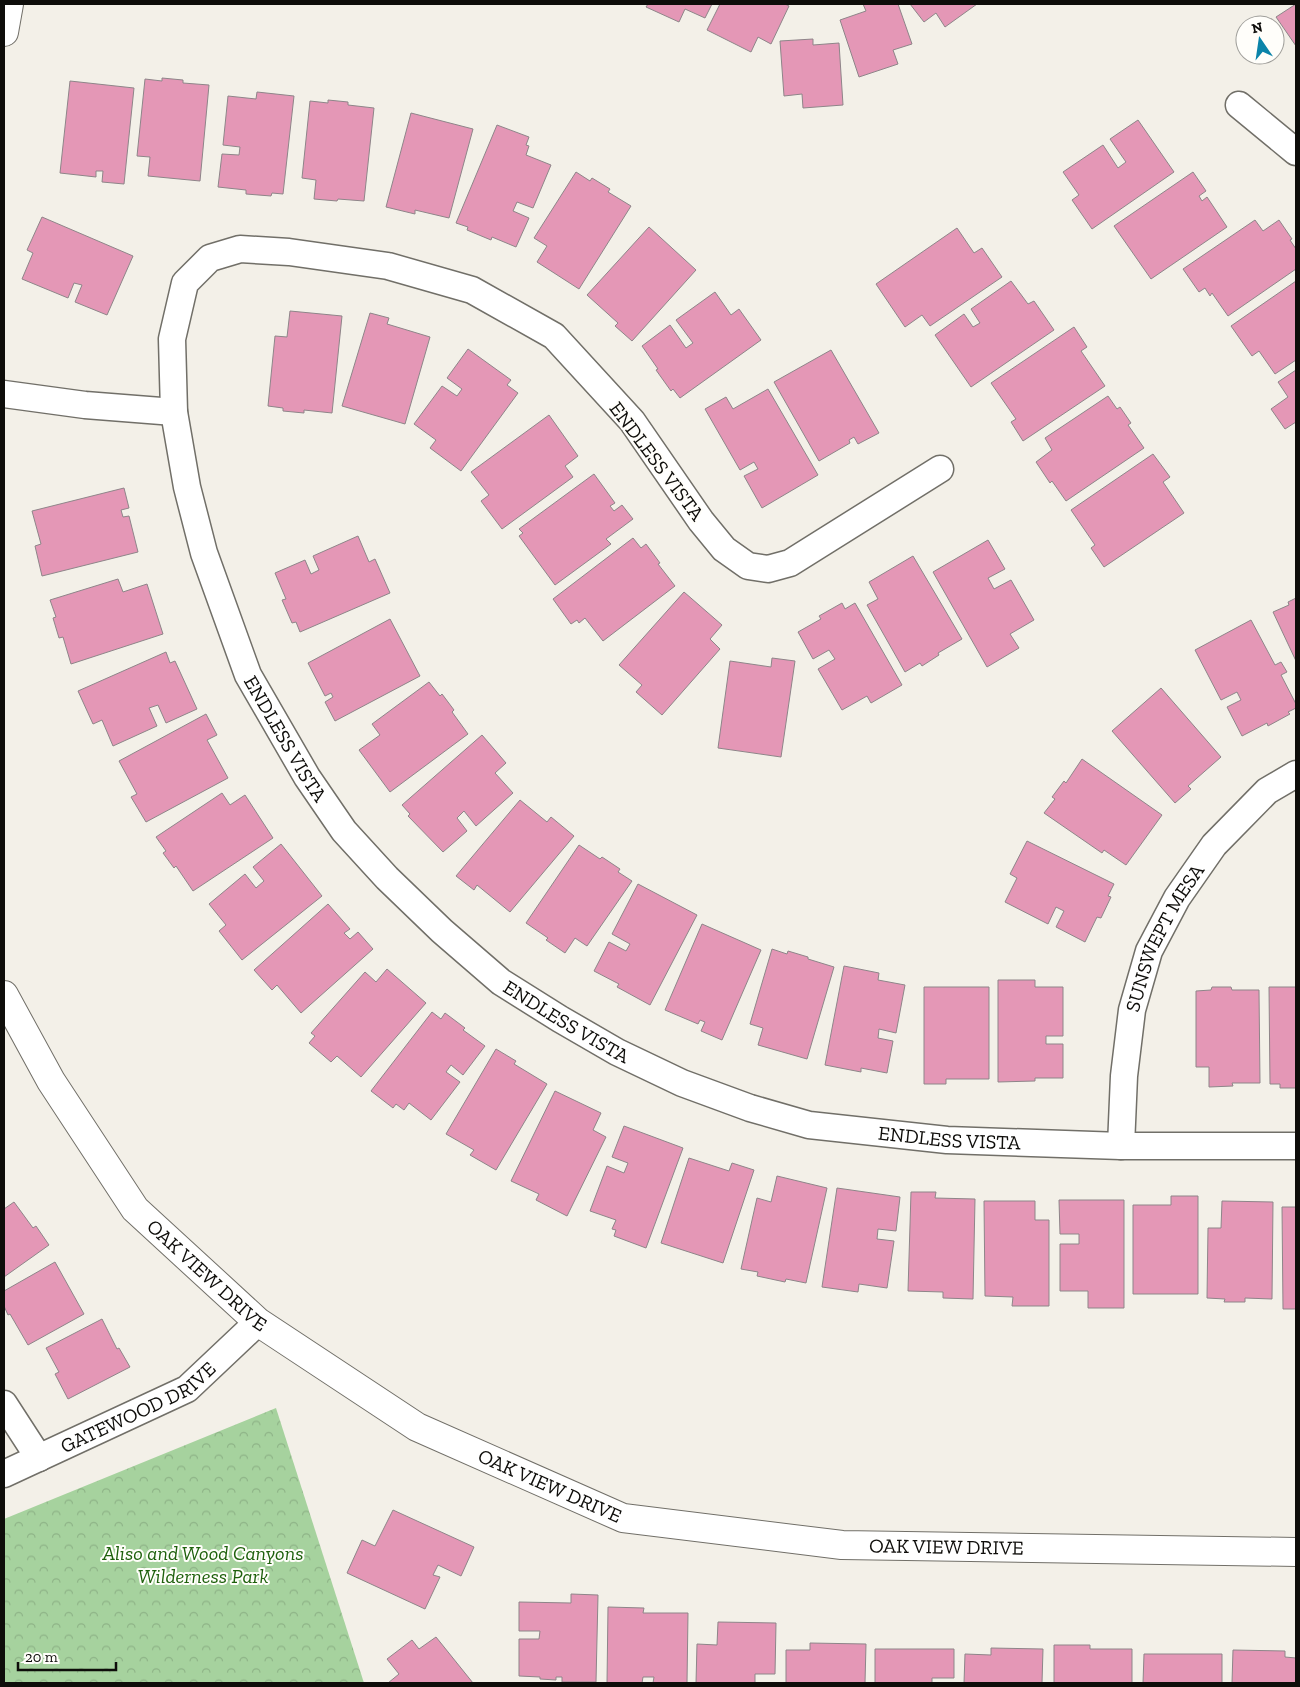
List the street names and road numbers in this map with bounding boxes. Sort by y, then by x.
street label: ENDLESS VISTA [605,397,710,526]
street label: ENDLESS VISTA [239,671,333,807]
street label: SUNSWEPT MESA [1120,858,1210,1015]
street label: ENDLESS VISTA [499,975,634,1069]
street label: ENDLESS VISTA [877,1121,1022,1155]
street label: OAK VIEW DRIVE [142,1214,271,1337]
street label: GATEWOOD DRIVE [57,1356,220,1458]
street label: OAK VIEW DRIVE [474,1444,625,1528]
street label: OAK VIEW DRIVE [869,1533,1024,1560]

